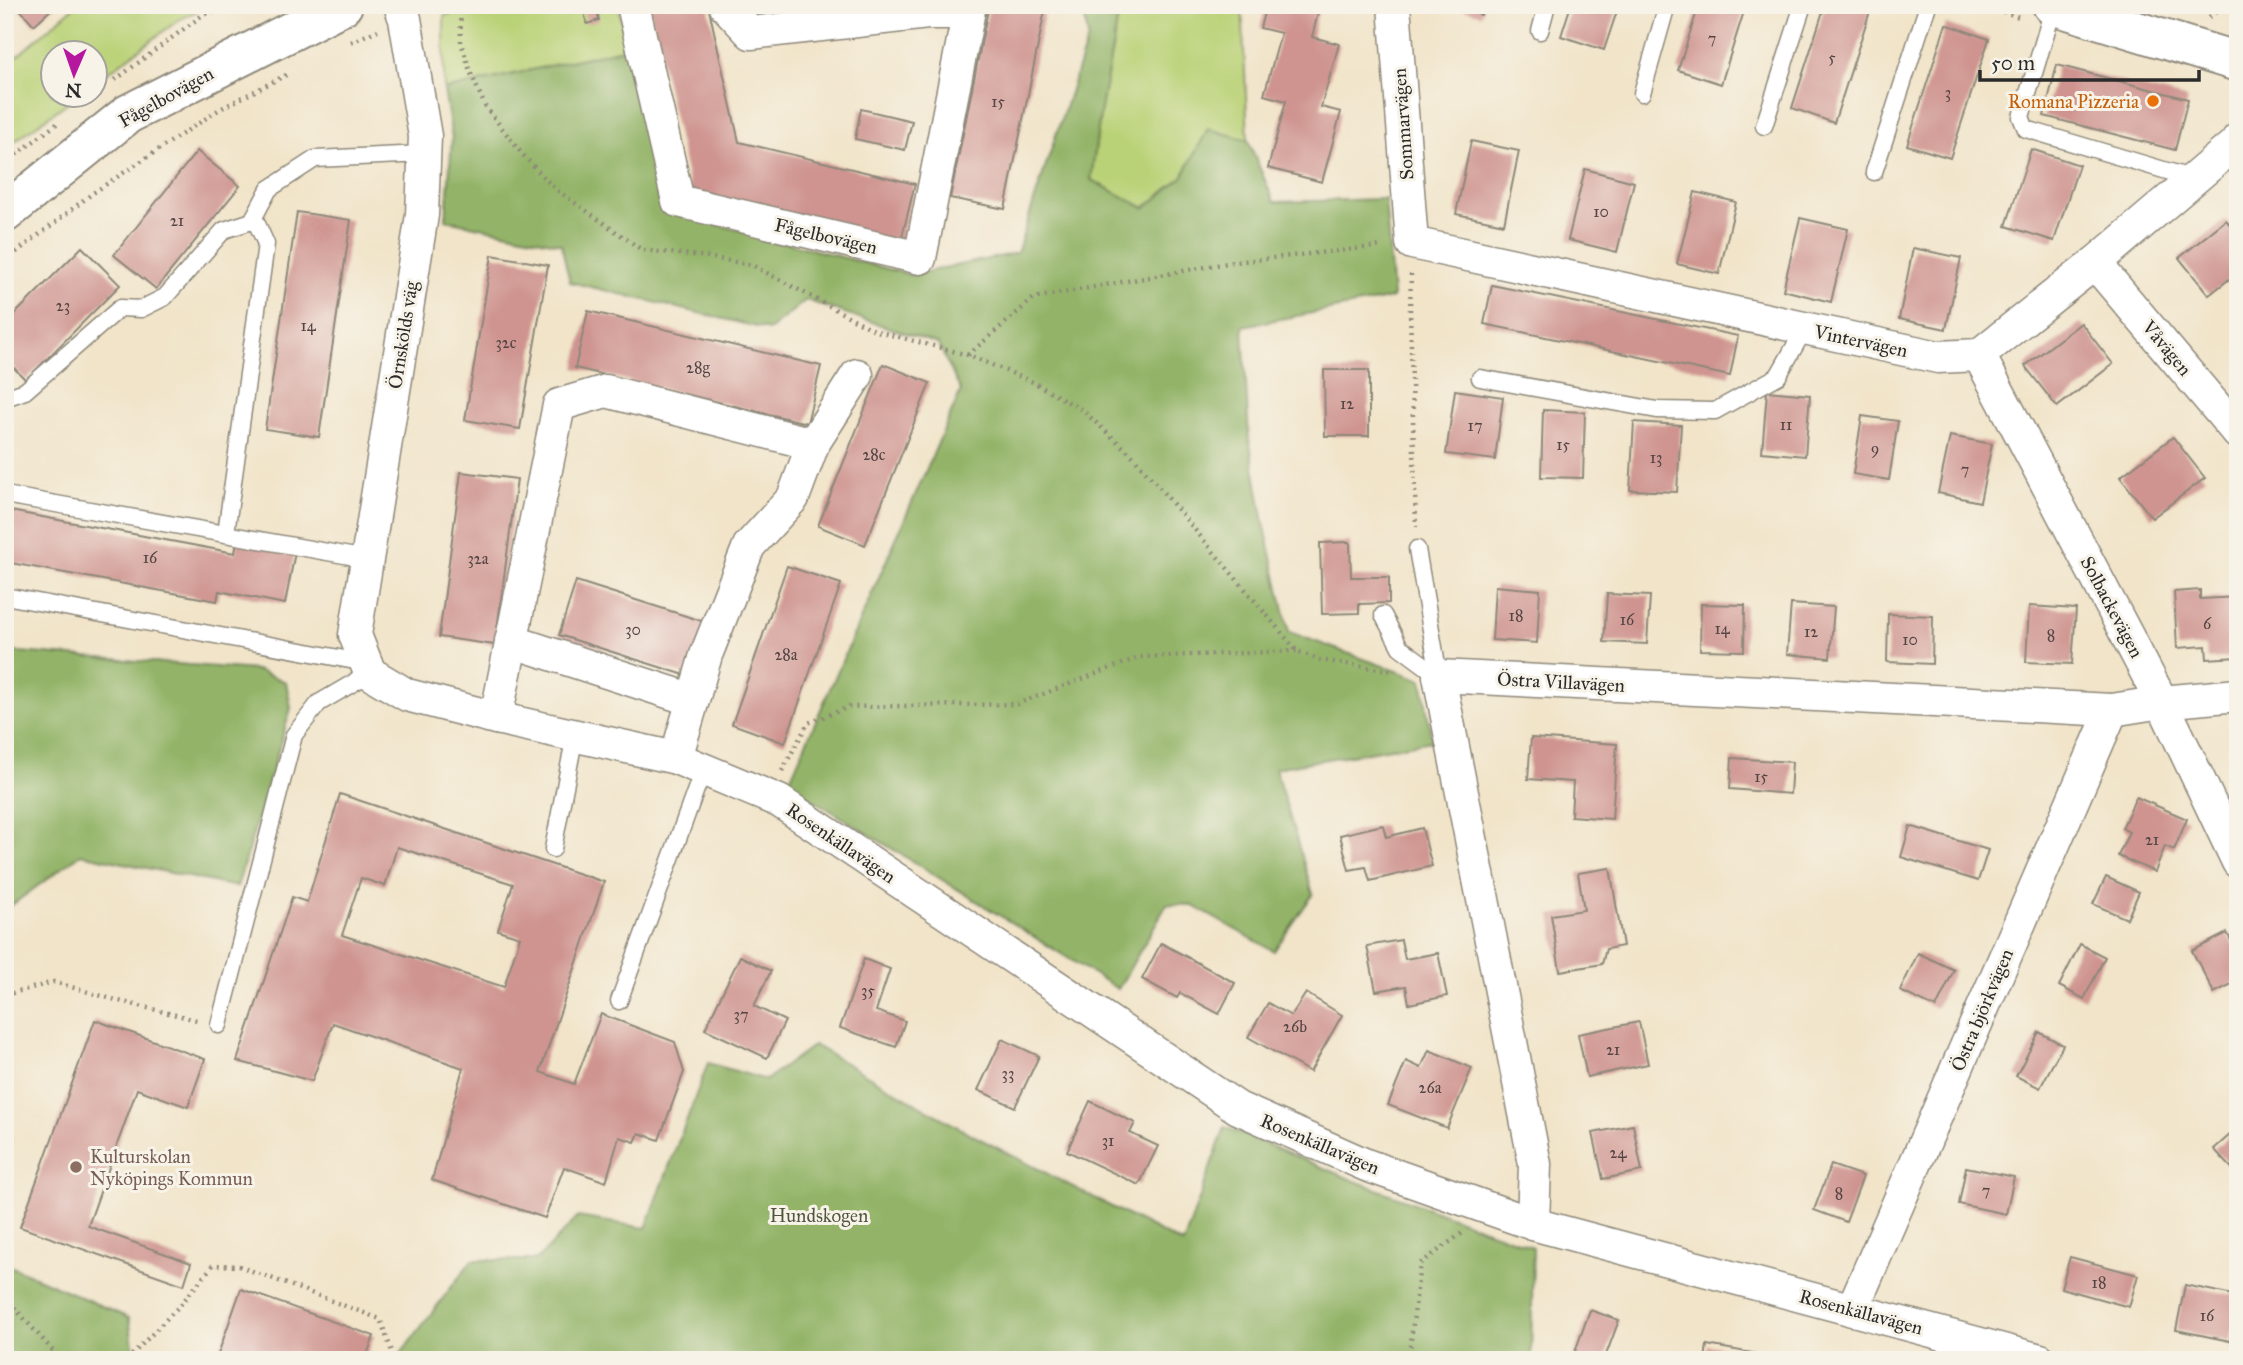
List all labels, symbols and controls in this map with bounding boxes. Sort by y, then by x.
house number: 7 [1708,29,1716,48]
north arrow [38,38,108,108]
scale bar [1980,38,2199,82]
house number: 5 [1828,48,1836,67]
text: 50 m [1991,50,2036,76]
street label: Fågelbovägen [115,62,218,133]
street label: Sommarvägen [1388,67,1419,181]
text: N [65,79,82,102]
house number: 3 [1945,83,1951,102]
place label: Romana Pizzeria [2008,90,2140,113]
house number: 15 [991,92,1005,111]
marker: Romana Pizzeria [2145,93,2161,109]
house number: 10 [1593,202,1609,221]
house number: 21 [170,211,184,230]
street label: Fågelbovägen [772,213,880,260]
street label: Örnskölds väg [383,279,424,391]
house number: 23 [56,296,70,315]
street label: Våvägen [2136,315,2197,381]
house number: 14 [300,316,317,335]
street label: Vintervägen [1811,320,1910,363]
house number: 32c [495,333,517,352]
house number: 28g [686,358,710,378]
house number: 12 [1340,394,1354,413]
house number: 11 [1780,415,1792,434]
house number: 17 [1468,416,1482,435]
house number: 15 [1556,435,1570,454]
house number: 9 [1871,439,1879,458]
house number: 28c [862,445,886,464]
house number: 13 [1650,448,1662,467]
house number: 7 [1961,460,1969,479]
house number: 16 [143,548,158,567]
house number: 32a [467,549,489,568]
street label: Solbackevägen [2075,552,2148,662]
house number: 18 [1509,606,1523,625]
house number: 16 [1620,610,1635,629]
house number: 6 [2203,614,2212,633]
house number: 14 [1714,619,1731,638]
house number: 30 [625,620,641,639]
house number: 12 [1804,622,1818,641]
house number: 8 [2047,626,2055,645]
house number: 10 [1902,630,1918,649]
house number: 28a [774,645,798,664]
street label: Östra Villavägen [1496,667,1626,698]
house number: 15 [1754,767,1768,786]
street label: Rosenkällavägen [781,798,900,889]
house number: 21 [2145,830,2159,849]
street label: Östra björkvägen [1946,945,2019,1075]
house number: 35 [861,981,875,1000]
house number: 37 [734,1005,748,1024]
house number: 26b [1283,1017,1307,1036]
house number: 21 [1606,1040,1620,1059]
house number: 33 [1002,1064,1014,1083]
house number: 26a [1419,1078,1442,1097]
street label: Rosenkällavägen [1257,1109,1383,1180]
house number: 31 [1102,1131,1114,1150]
house number: 24 [1610,1143,1627,1162]
place label: Kulturskolan Nyköpings Kommun [90,1145,253,1191]
marker: Kulturskolan Nyköpings Kommun [68,1159,84,1175]
house number: 7 [1982,1181,1990,1200]
house number: 8 [1835,1184,1843,1203]
park label: Hundskogen [770,1204,868,1228]
house number: 18 [2092,1273,2106,1292]
street label: Rosenkällavägen [1796,1284,1925,1341]
house number: 16 [2200,1306,2215,1325]

